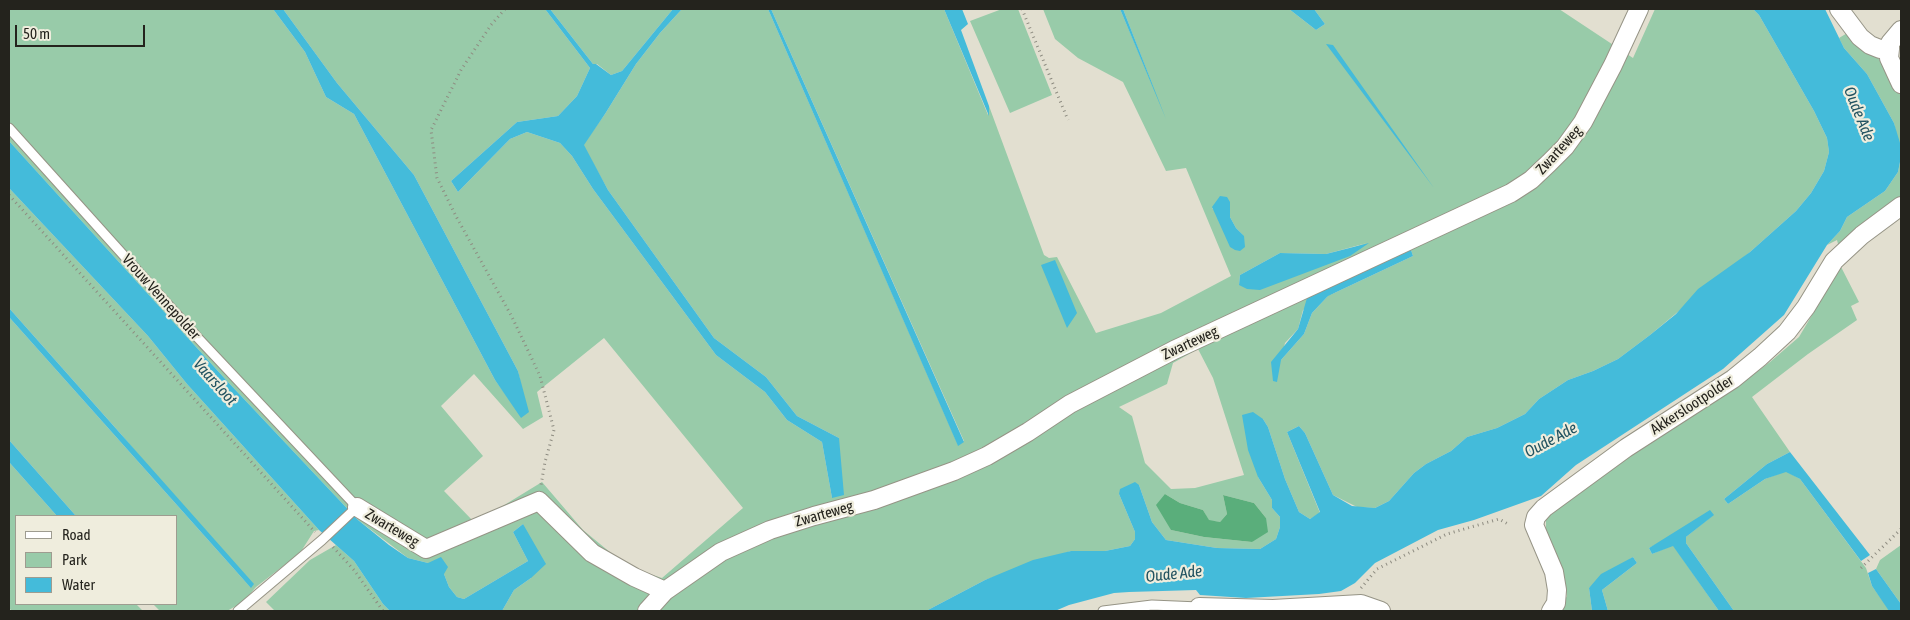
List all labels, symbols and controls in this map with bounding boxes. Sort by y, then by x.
scale bar [18,15,148,47]
text: 50 m [23,25,50,42]
water label: Oude Ade [1839,84,1879,144]
street label: Zwarteweg [1532,122,1586,178]
street label: Vrouw Vennepolder [118,251,204,343]
street label: Zwarteweg [1159,322,1221,364]
water label: Vaarsloot [189,355,241,409]
street label: Akkerslootpolder [1647,371,1737,439]
water label: Oude Ade [1521,418,1581,462]
street label: Zwarteweg [793,497,855,531]
street label: Zwarteweg [362,505,422,551]
legend [15,515,178,605]
text: Road [62,526,91,543]
text: Park [62,551,87,568]
water label: Oude Ade [1145,561,1203,587]
text: Water [62,576,95,593]

